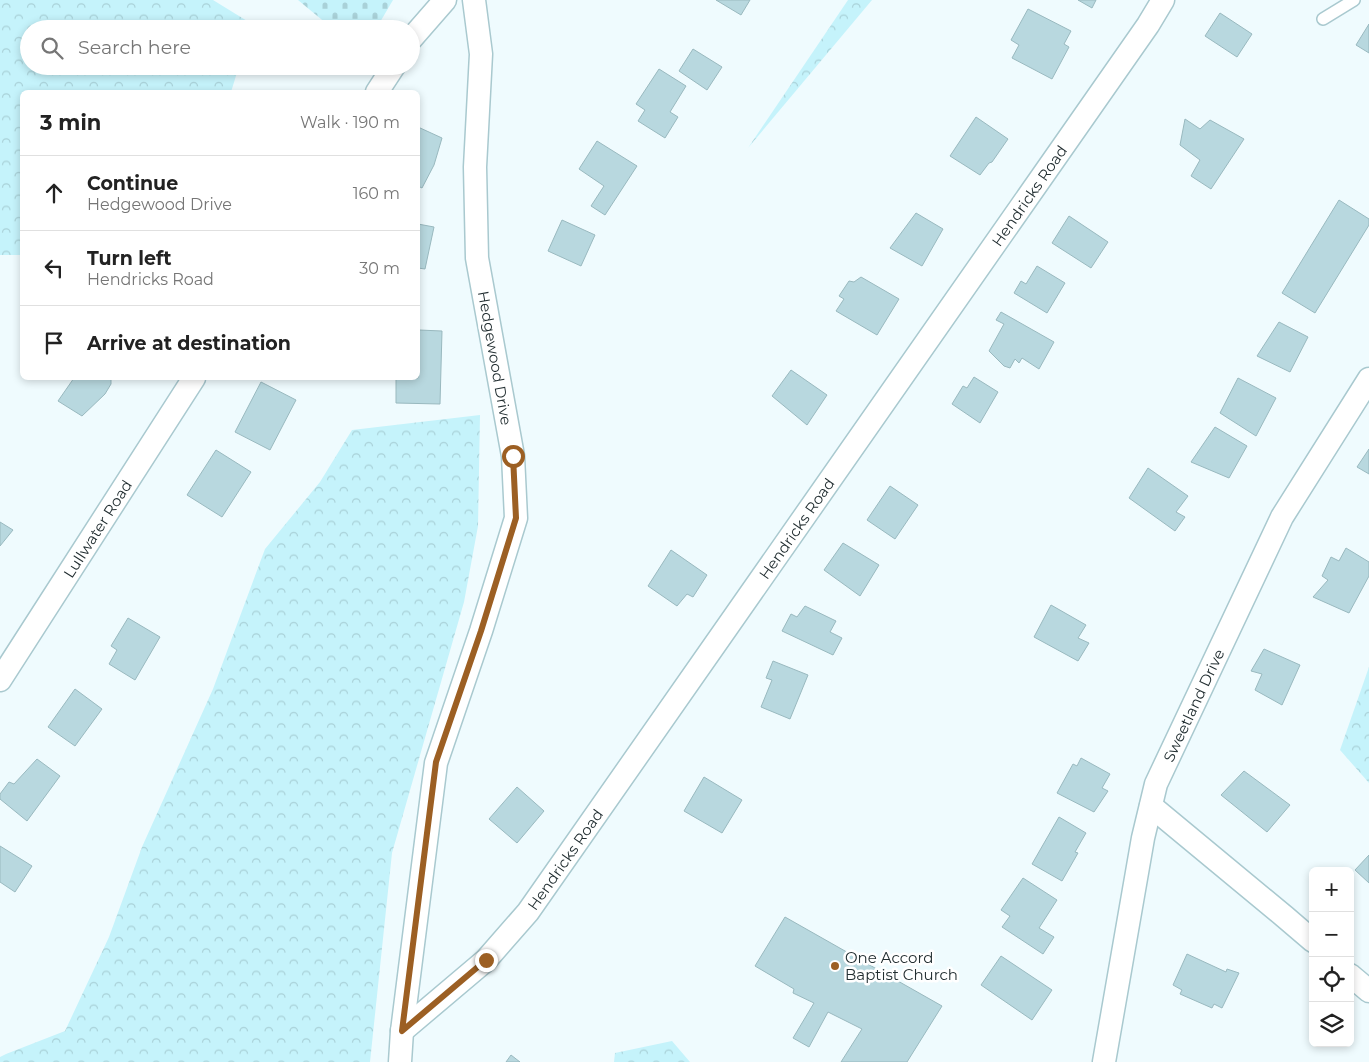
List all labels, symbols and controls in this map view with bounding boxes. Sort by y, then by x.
search box [20,20,420,75]
icon: search [38,34,66,62]
text: Search here [78,36,191,59]
text: 3 min [40,110,101,135]
text: Walk · 190 m [300,113,400,132]
street label: Hendricks Road [987,141,1071,250]
text: Continue [87,172,178,195]
icon: ahead [40,179,68,207]
text: 160 m [353,184,400,203]
text: Hedgewood Drive [87,195,232,214]
text: Turn left [87,247,172,270]
icon: left [40,254,68,282]
text: 30 m [359,259,400,278]
text: Hendricks Road [87,270,214,289]
street label: Hedgewood Drive [474,289,516,427]
icon: arrive [40,329,68,357]
text: Arrive at destination [87,332,291,355]
route start [502,445,525,468]
street label: Hendricks Road [754,474,838,582]
street label: Lullwater Road [59,476,136,581]
street label: Sweetland Drive [1158,646,1228,765]
street label: Hendricks Road [523,805,607,914]
map controls [1309,867,1354,1047]
button: + [1309,867,1354,912]
button: − [1309,912,1354,957]
place label: One Accord Baptist Church [845,948,958,984]
route end [475,949,498,972]
button: locate [1309,957,1354,1002]
marker: One Accord Baptist Church [829,960,841,972]
button: layers [1309,1002,1354,1047]

